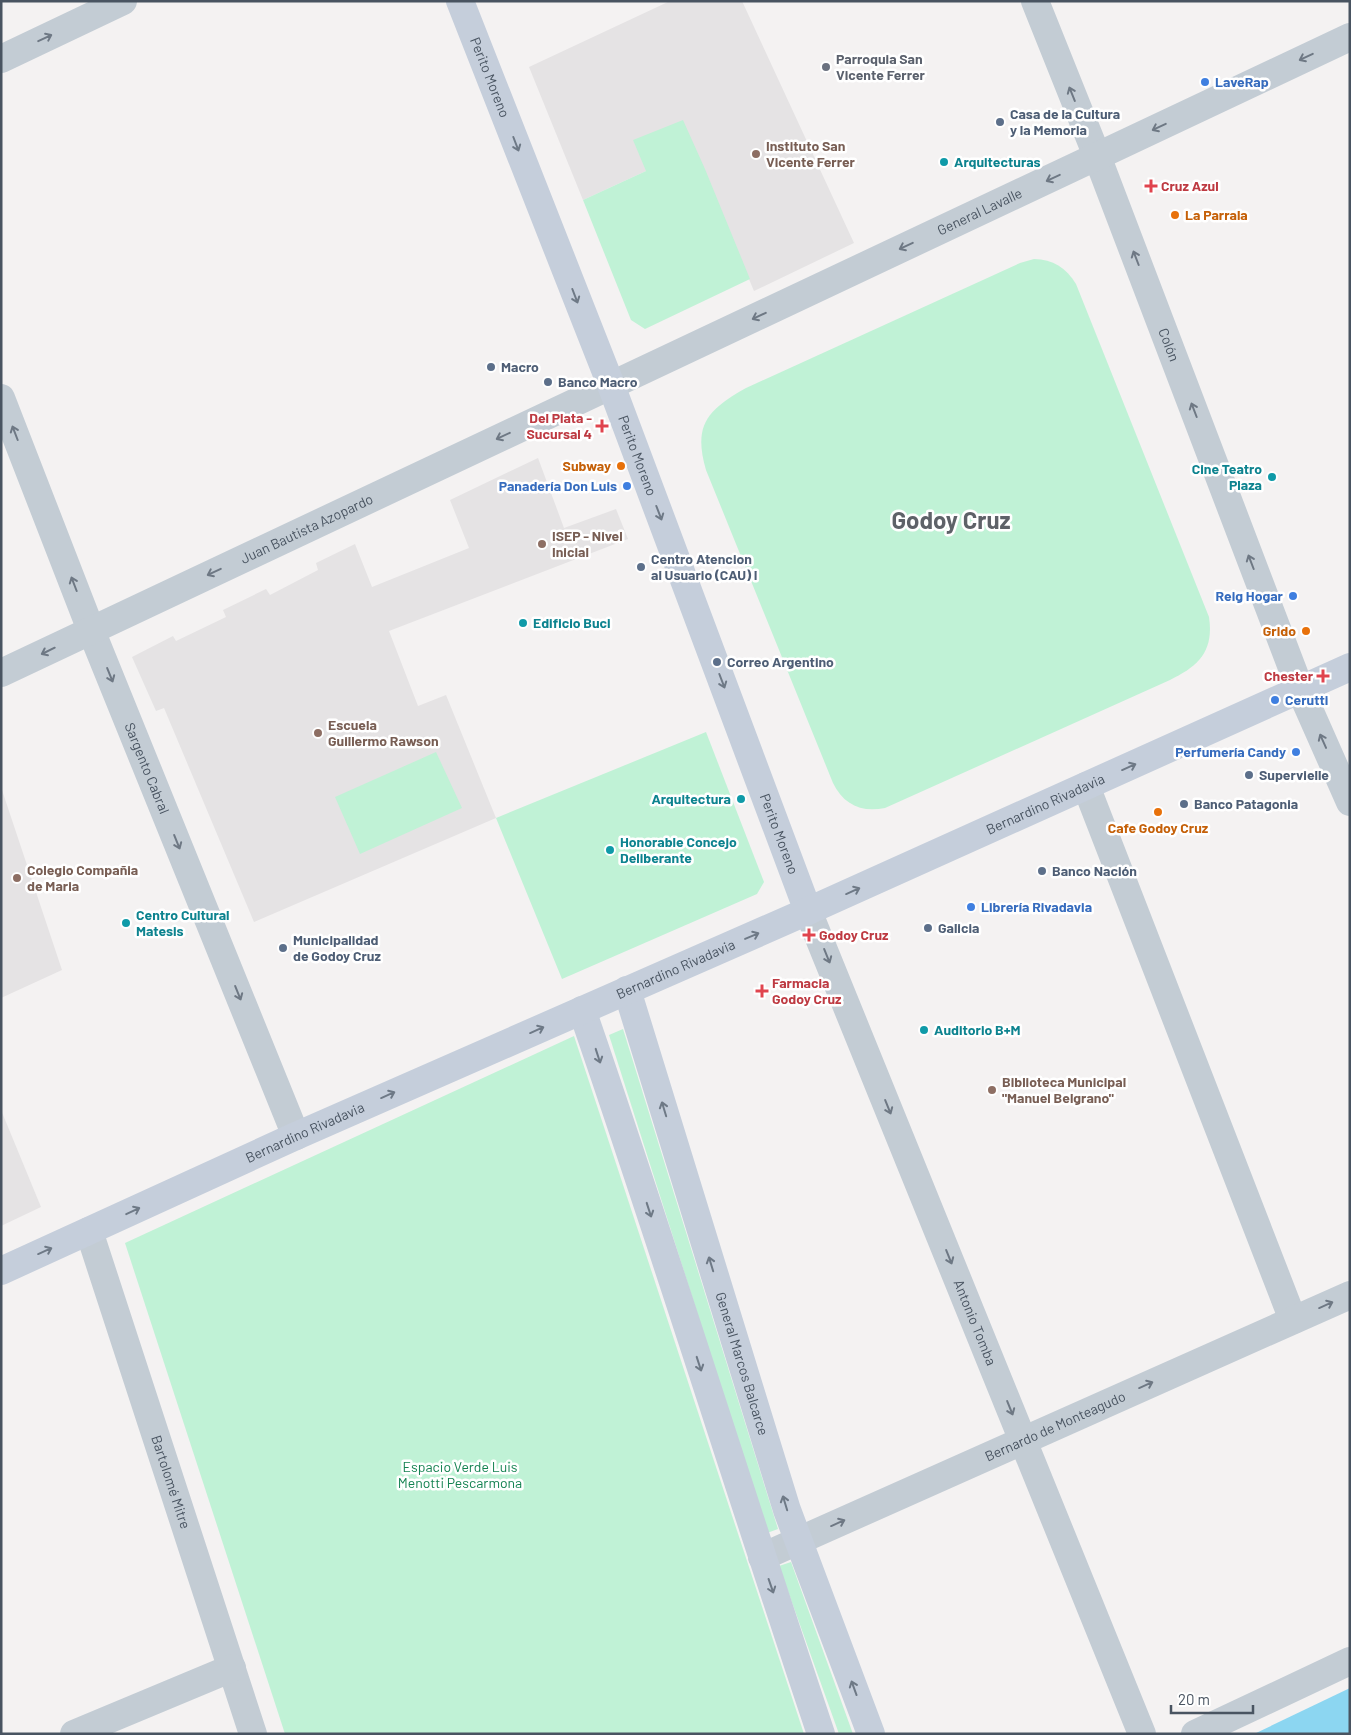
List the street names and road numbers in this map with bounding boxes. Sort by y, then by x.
street label: Perito Moreno [467,35,514,120]
street label: General Lavalle [934,184,1025,238]
street label: Colón [1155,326,1183,364]
street label: Perito Moreno [615,413,661,498]
street label: Juan Bautista Azopardo [238,490,376,567]
street label: Sargento Cabral [121,720,174,816]
street label: Bernardino Rivadavia [983,770,1107,838]
street label: Perito Moreno [757,791,802,876]
street label: Bernardino Rivadavia [613,935,737,1002]
street label: Bernardino Rivadavia [243,1098,367,1166]
street label: Antonio Tomba [950,1277,1000,1368]
street label: General Marcos Balcarce [712,1290,773,1437]
street label: Bernardo de Monteagudo [982,1387,1128,1465]
street label: Bartolomé Mitre [148,1433,195,1531]

